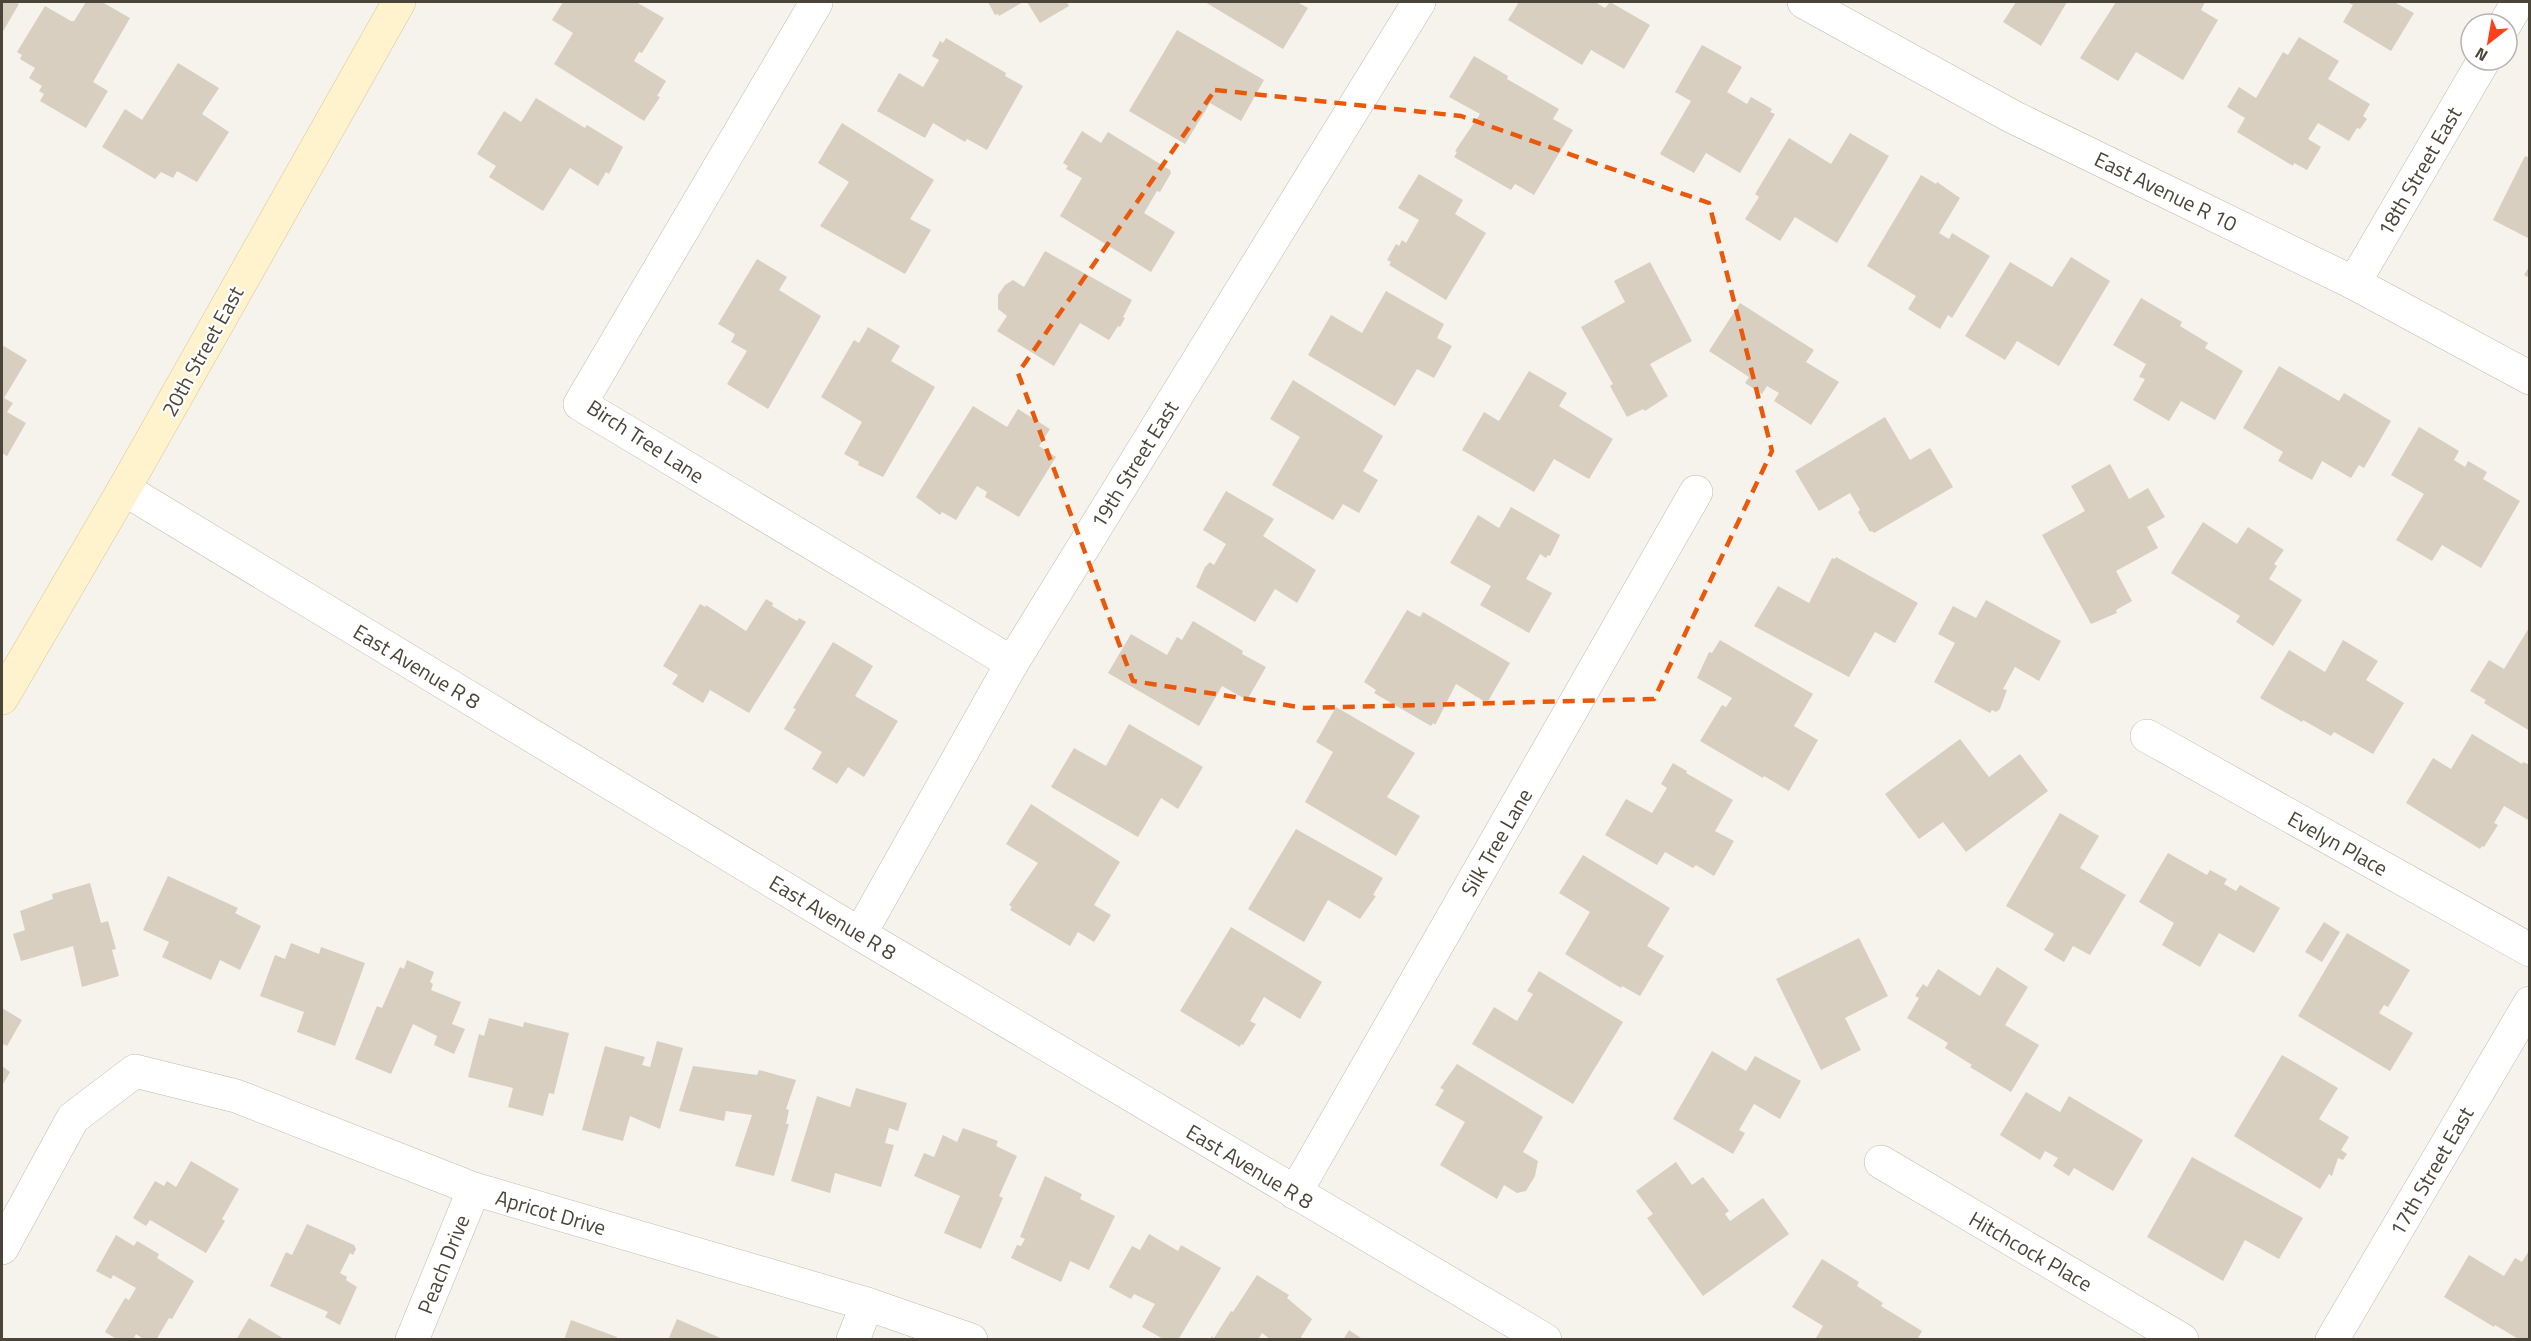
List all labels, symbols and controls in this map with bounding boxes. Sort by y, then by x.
north arrow [2459,12,2519,72]
text: N [2470,42,2492,68]
street label: 18th Street East [2369,100,2469,242]
street label: East Avenue R 10 [2089,143,2243,239]
street label: 20th Street East [153,279,251,422]
street label: Birch Tree Lane [581,391,711,491]
street label: 19th Street East [1082,394,1186,534]
street label: East Avenue R 8 [347,615,487,717]
street label: Silk Tree Lane [1452,782,1540,902]
street label: Evelyn Place [2282,802,2394,884]
street label: East Avenue R 8 [763,866,903,968]
street label: 17th Street East [2381,1100,2481,1242]
street label: East Avenue R 8 [1180,1115,1320,1217]
street label: Apricot Drive [492,1181,610,1243]
street label: Hitchcock Place [1963,1203,2099,1299]
street label: Peach Drive [409,1210,477,1318]

